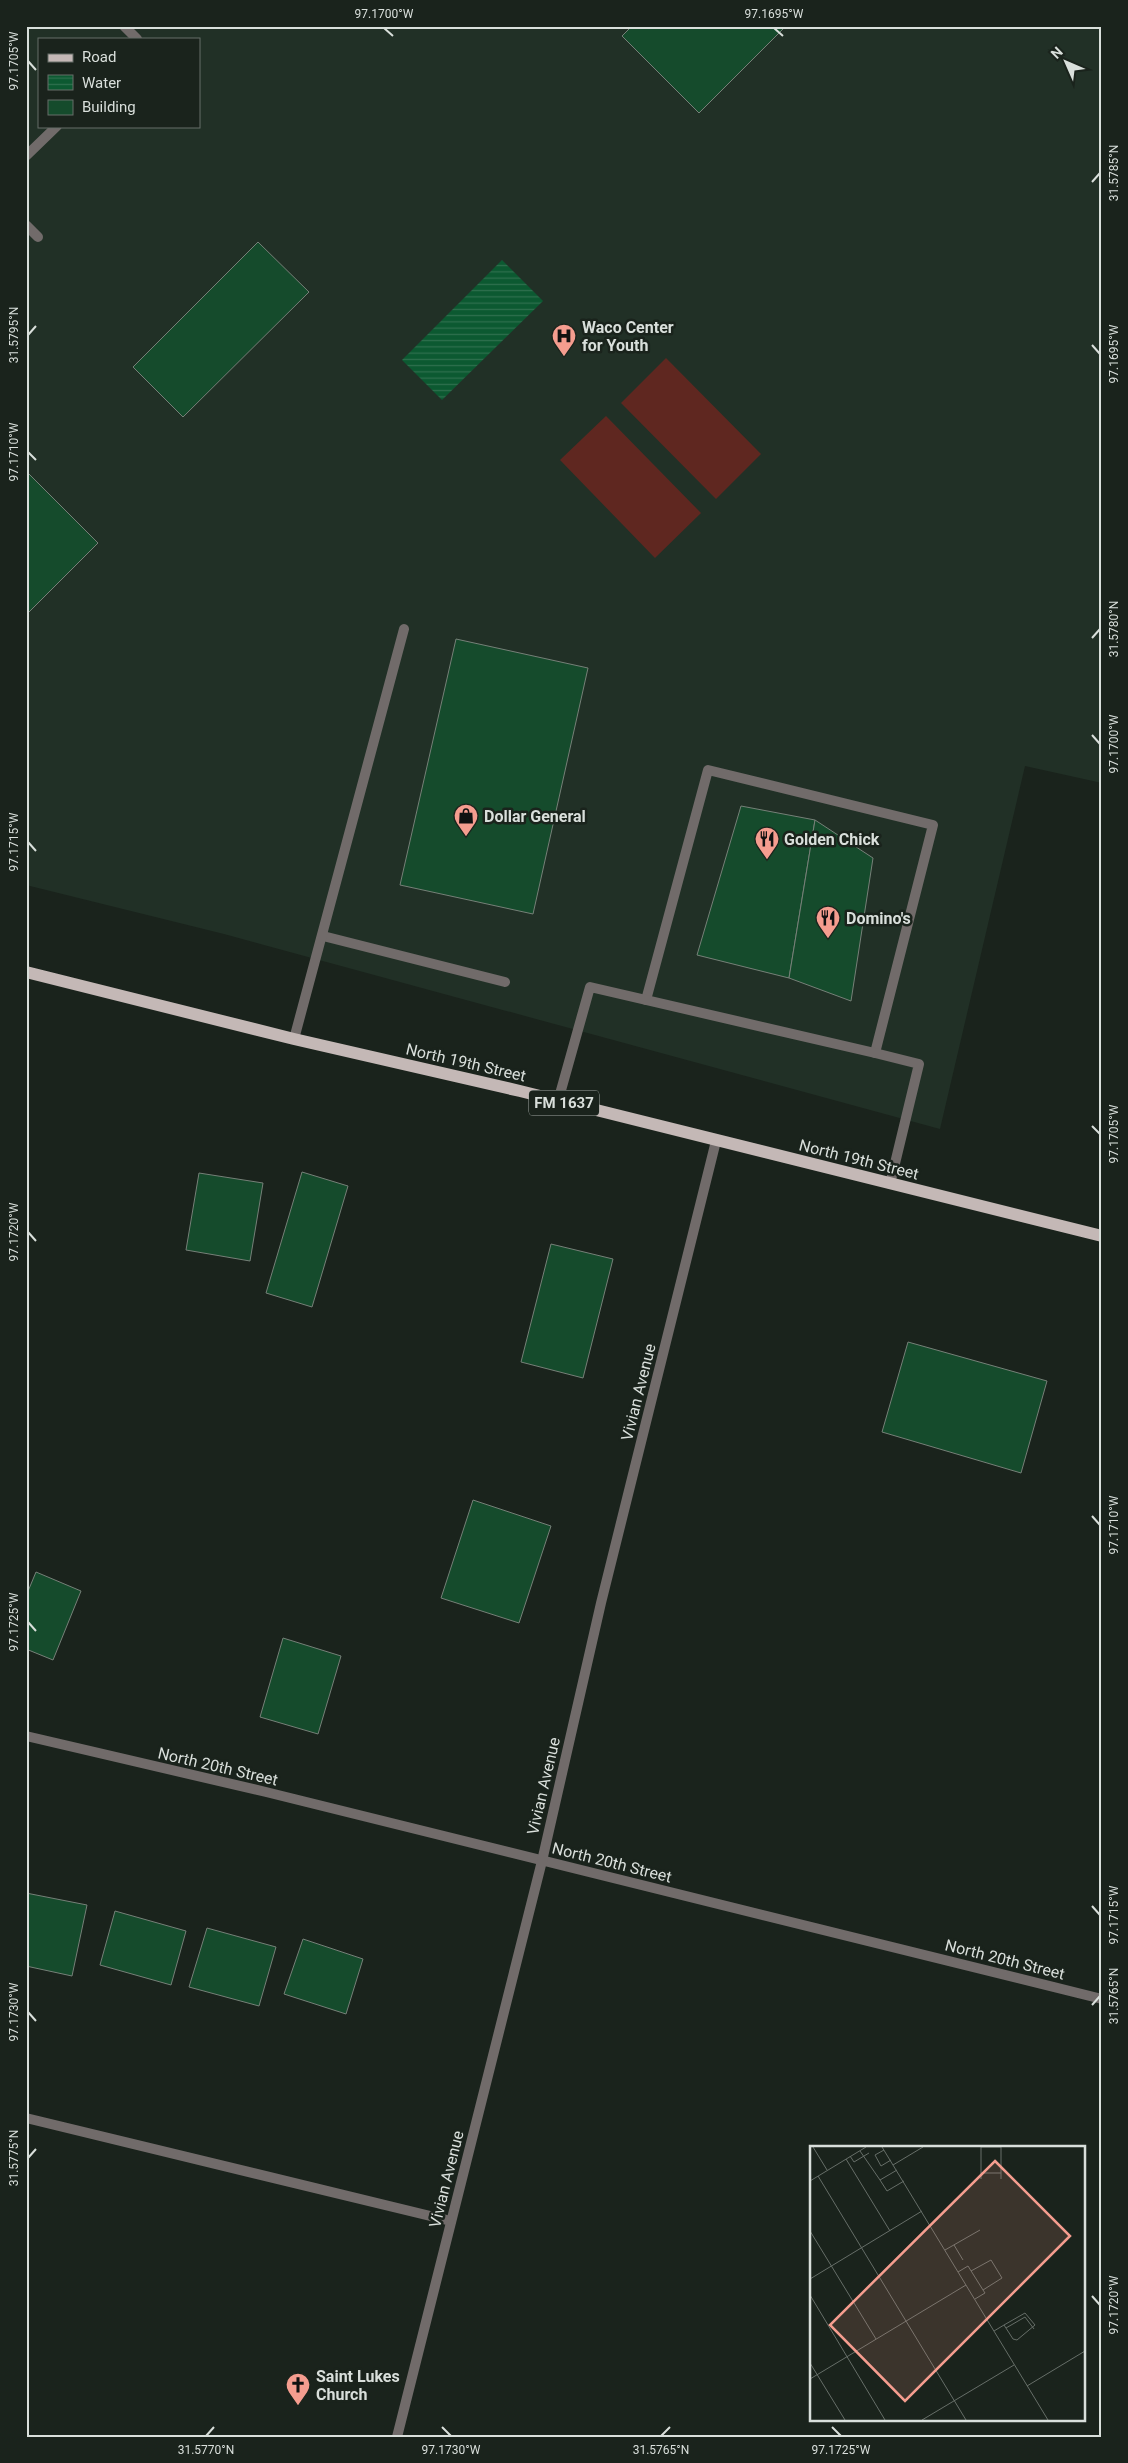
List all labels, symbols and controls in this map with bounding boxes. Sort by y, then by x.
text: 97.1700°W [355,7,414,21]
text: 97.1695°W [745,7,804,21]
text: 97.1705°W [7,31,21,90]
legend [38,38,200,128]
north arrow [1040,38,1090,88]
text: N [1048,44,1066,62]
text: Road [82,48,116,66]
text: Water [82,74,121,92]
text: Building [82,98,136,116]
text: 31.5785°N [1107,145,1121,201]
text: 31.5795°N [7,307,21,363]
place label: Waco Center for Youth [582,318,674,355]
hospital icon: Waco Center for Youth [551,323,577,357]
text: 97.1695°W [1107,324,1121,383]
text: 97.1710°W [7,422,21,481]
text: 31.5780°N [1107,601,1121,657]
text: 97.1700°W [1107,714,1121,773]
shop icon: Dollar General [453,803,479,837]
place label: Dollar General [484,807,586,826]
text: 97.1715°W [7,812,21,871]
restaurant icon: Golden Chick [754,826,780,860]
place label: Golden Chick [784,830,880,849]
restaurant icon: Domino's [815,905,841,939]
place label: Domino's [846,909,911,928]
street label: North 19th Street [404,1039,528,1086]
road number: FM 1637 [529,1090,599,1116]
text: 97.1705°W [1107,1104,1121,1163]
street label: North 19th Street [797,1135,921,1184]
text: 97.1720°W [7,1202,21,1261]
street label: Vivian Avenue [617,1342,660,1443]
text: 97.1710°W [1107,1495,1121,1554]
text: 97.1725°W [7,1592,21,1651]
street label: Vivian Avenue [523,1735,564,1837]
street label: North 20th Street [156,1743,280,1790]
street label: North 20th Street [550,1838,674,1887]
text: 97.1715°W [1107,1885,1121,1944]
street label: North 20th Street [943,1935,1067,1984]
text: 31.5765°N [1107,1968,1121,2024]
text: 97.1730°W [7,1982,21,2041]
street label: Vivian Avenue [425,2129,468,2230]
text: 31.5775°N [7,2130,21,2186]
inset map [810,2146,1086,2420]
text: 97.1720°W [1107,2275,1121,2334]
place label: Saint Lukes Church [316,2367,400,2404]
church icon: Saint Lukes Church [285,2372,311,2406]
text: 31.5770°N [178,2443,234,2457]
text: 97.1730°W [422,2443,481,2457]
text: 31.5765°N [633,2443,689,2457]
text: 97.1725°W [812,2443,871,2457]

